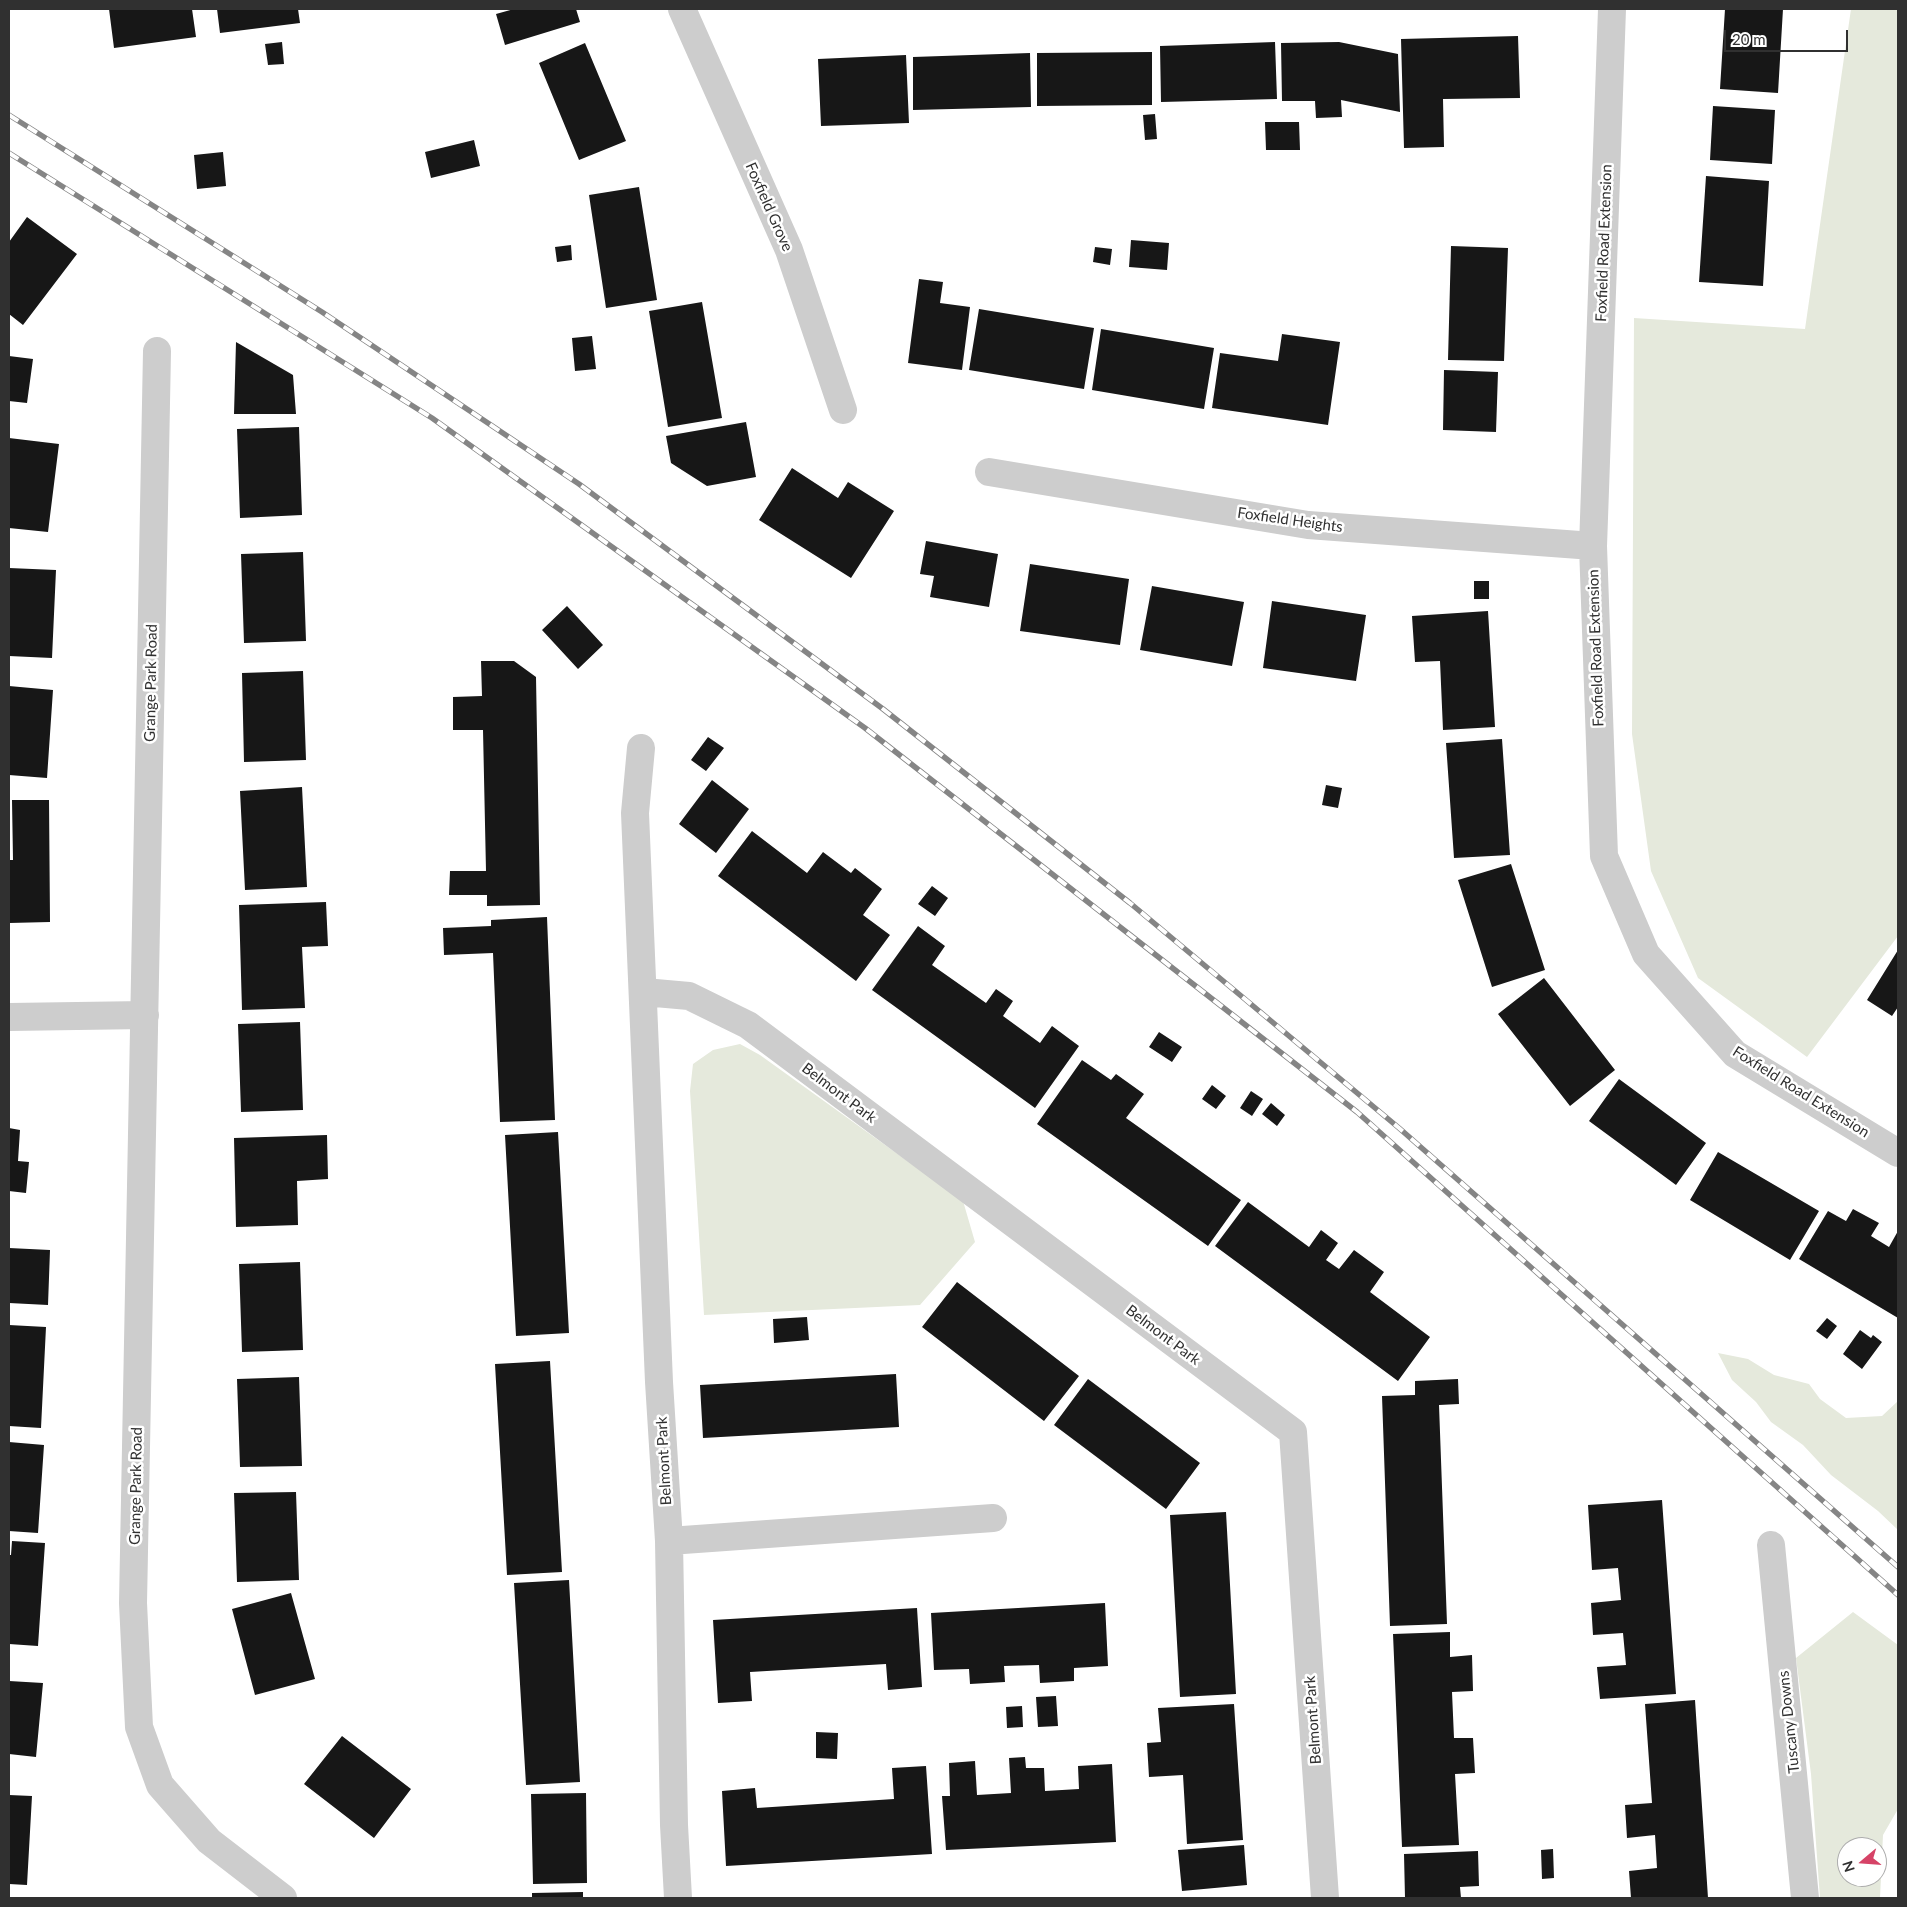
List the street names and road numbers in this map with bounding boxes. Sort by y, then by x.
street label: Foxfield Grove [741,160,797,254]
street label: Foxfield Road Extension [1592,164,1616,322]
street label: Foxfield Heights [1236,504,1344,536]
street label: Foxfield Road Extension [1584,569,1608,727]
street label: Grange Park Road [141,624,161,742]
street label: Foxfield Road Extension [1729,1043,1873,1141]
street label: Belmont Park [798,1059,880,1127]
street label: Belmont Park [1122,1301,1204,1369]
street label: Belmont Park [653,1416,675,1506]
street label: Grange Park Road [126,1427,146,1545]
street label: Tuscany Downs [1775,1670,1803,1774]
street label: Belmont Park [1301,1675,1325,1765]

